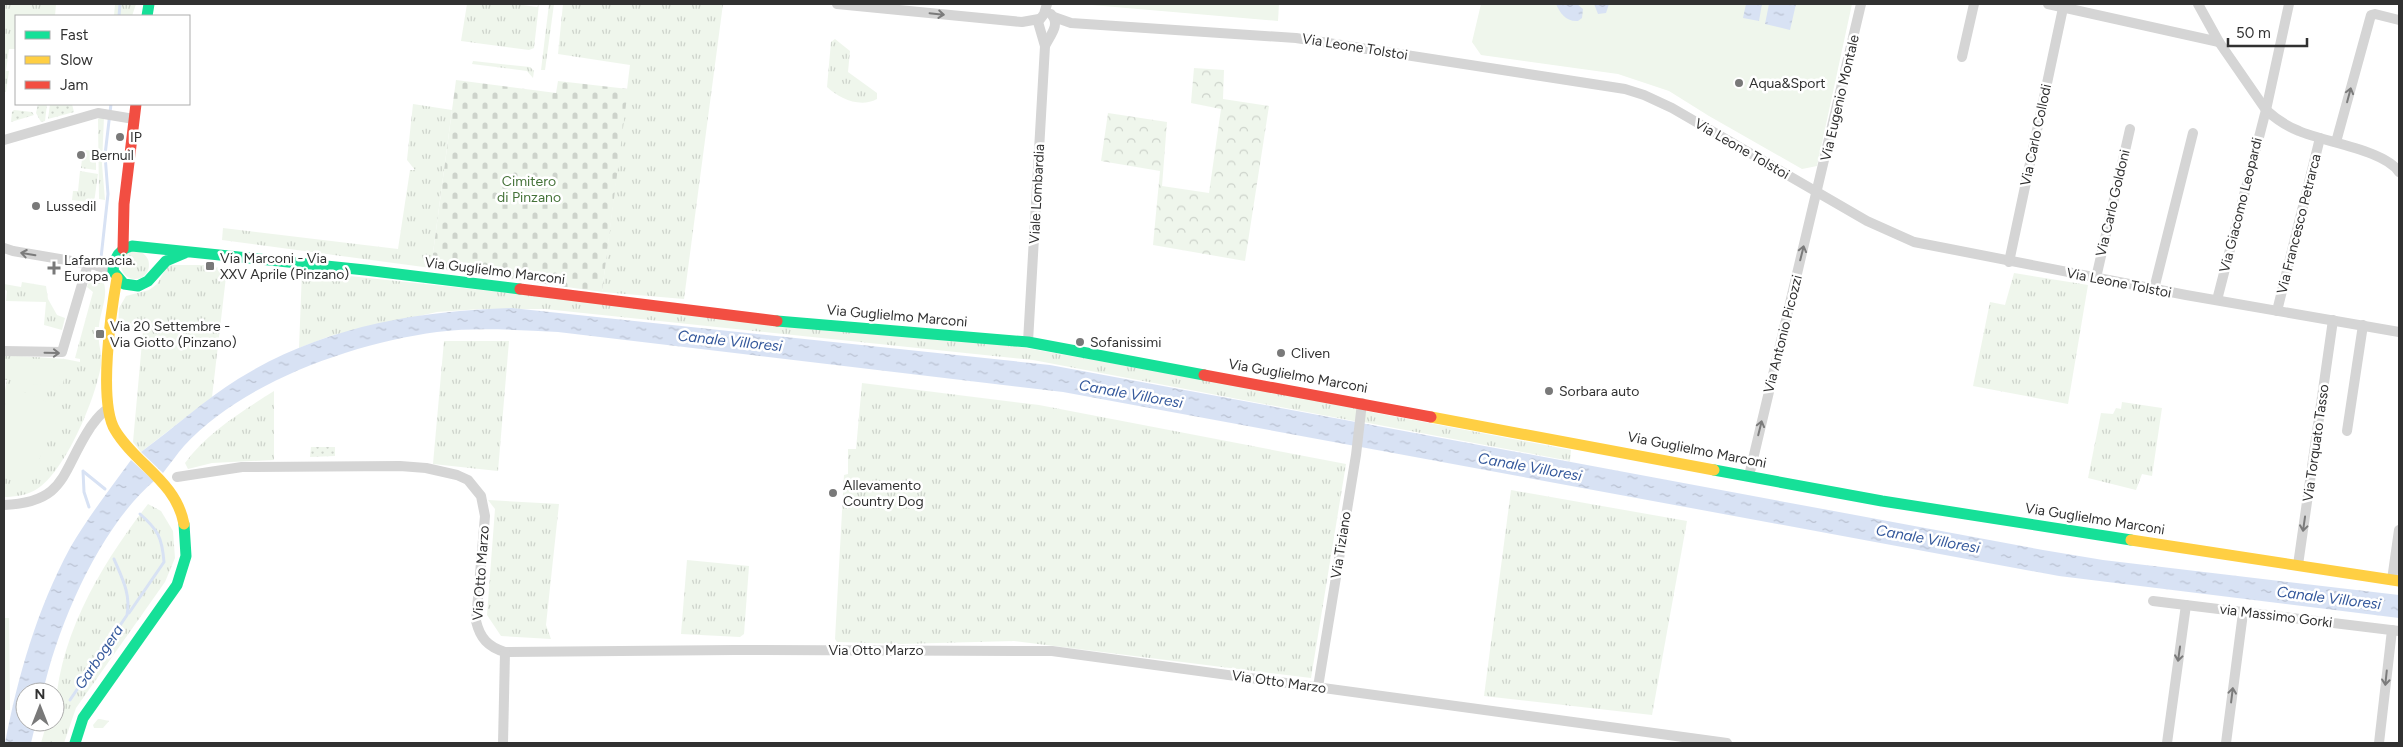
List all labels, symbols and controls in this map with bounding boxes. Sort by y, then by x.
one-way arrow [929,9,945,18]
legend [15,15,190,105]
scale bar [2228,15,2307,47]
text: 50 m [2236,24,2271,42]
text: Fast [60,26,89,44]
street label: Via Leone Tolstoi [1301,30,1409,64]
street label: Via Eugenio Montale [1817,33,1863,163]
text: Slow [60,51,93,69]
place label: Aqua&Sport [1749,75,1825,92]
text: Jam [60,76,88,94]
marker: Aqua&Sport [1733,77,1745,89]
street label: Via Carlo Collodi [2017,82,2055,188]
one-way arrow [2344,88,2354,104]
street label: Via Leone Tolstoi [1692,115,1792,183]
place label: IP [130,129,142,146]
marker: IP [114,131,126,143]
street label: Via Giacomo Leopardi [2216,136,2266,274]
street label: Viale Lombardia [1026,143,1048,245]
place label: Bernuil [91,147,134,164]
street label: Via Carlo Goldoni [2092,148,2134,258]
marker: Bernuil [75,149,87,161]
street label: Via Francesco Petrarca [2273,152,2325,296]
park label: Cimitero di Pinzano [497,173,561,206]
place label: Lussedil [46,198,96,215]
marker: Lussedil [30,200,42,212]
one-way arrow [1798,246,1807,262]
one-way arrow [20,248,36,258]
place label: Via Marconi - Via XXV Aprile (Pinzano) [220,250,349,283]
place label: Lafarmacia. Europa [64,252,135,285]
street label: Via Guglielmo Marconi [424,254,566,288]
marker: Via Marconi - Via XXV Aprile (Pinzano) [204,260,216,272]
marker: Lafarmacia. Europa [48,262,60,274]
street label: Via Leone Tolstoi [2065,264,2173,302]
street label: Via Antonio Picozzi [1760,273,1806,395]
street label: Via Guglielmo Marconi [826,301,968,331]
place label: Via 20 Settembre - Via Giotto (Pinzano) [110,318,237,351]
water label: Canale Villoresi [677,327,784,355]
marker: Via 20 Settembre - Via Giotto (Pinzano) [94,328,106,340]
place label: Sofanissimi [1090,334,1162,351]
marker: Sofanissimi [1074,336,1086,348]
place label: Cliven [1291,345,1330,362]
marker: Cliven [1275,347,1287,359]
one-way arrow [44,348,60,357]
street label: Via Guglielmo Marconi [1227,355,1369,397]
water label: Canale Villoresi [1078,376,1185,412]
place label: Sorbara auto [1559,383,1639,400]
street label: Via Torquato Tasso [2299,383,2333,503]
marker: Sorbara auto [1543,385,1555,397]
one-way arrow [1756,421,1765,437]
street label: Via Guglielmo Marconi [1626,428,1768,472]
water label: Canale Villoresi [1477,449,1584,485]
place label: Allevamento Country Dog [843,477,924,510]
marker: Allevamento Country Dog [827,487,839,499]
street label: Via Guglielmo Marconi [2024,500,2166,538]
street label: Via Tiziano [1327,510,1355,580]
one-way arrow [2299,516,2309,532]
water label: Canale Villoresi [1875,521,1982,557]
street label: Via Otto Marzo [469,525,493,621]
water label: Canale Villoresi [2276,583,2383,613]
street label: via Massimo Gorki [2219,601,2333,631]
water label: Garbogera [71,621,127,693]
street label: Via Otto Marzo [828,642,924,659]
one-way arrow [2174,645,2184,661]
street label: Via Otto Marzo [1231,667,1327,697]
one-way arrow [2381,670,2391,686]
north arrow [15,682,65,732]
text: N [35,686,45,703]
one-way arrow [2228,687,2238,703]

